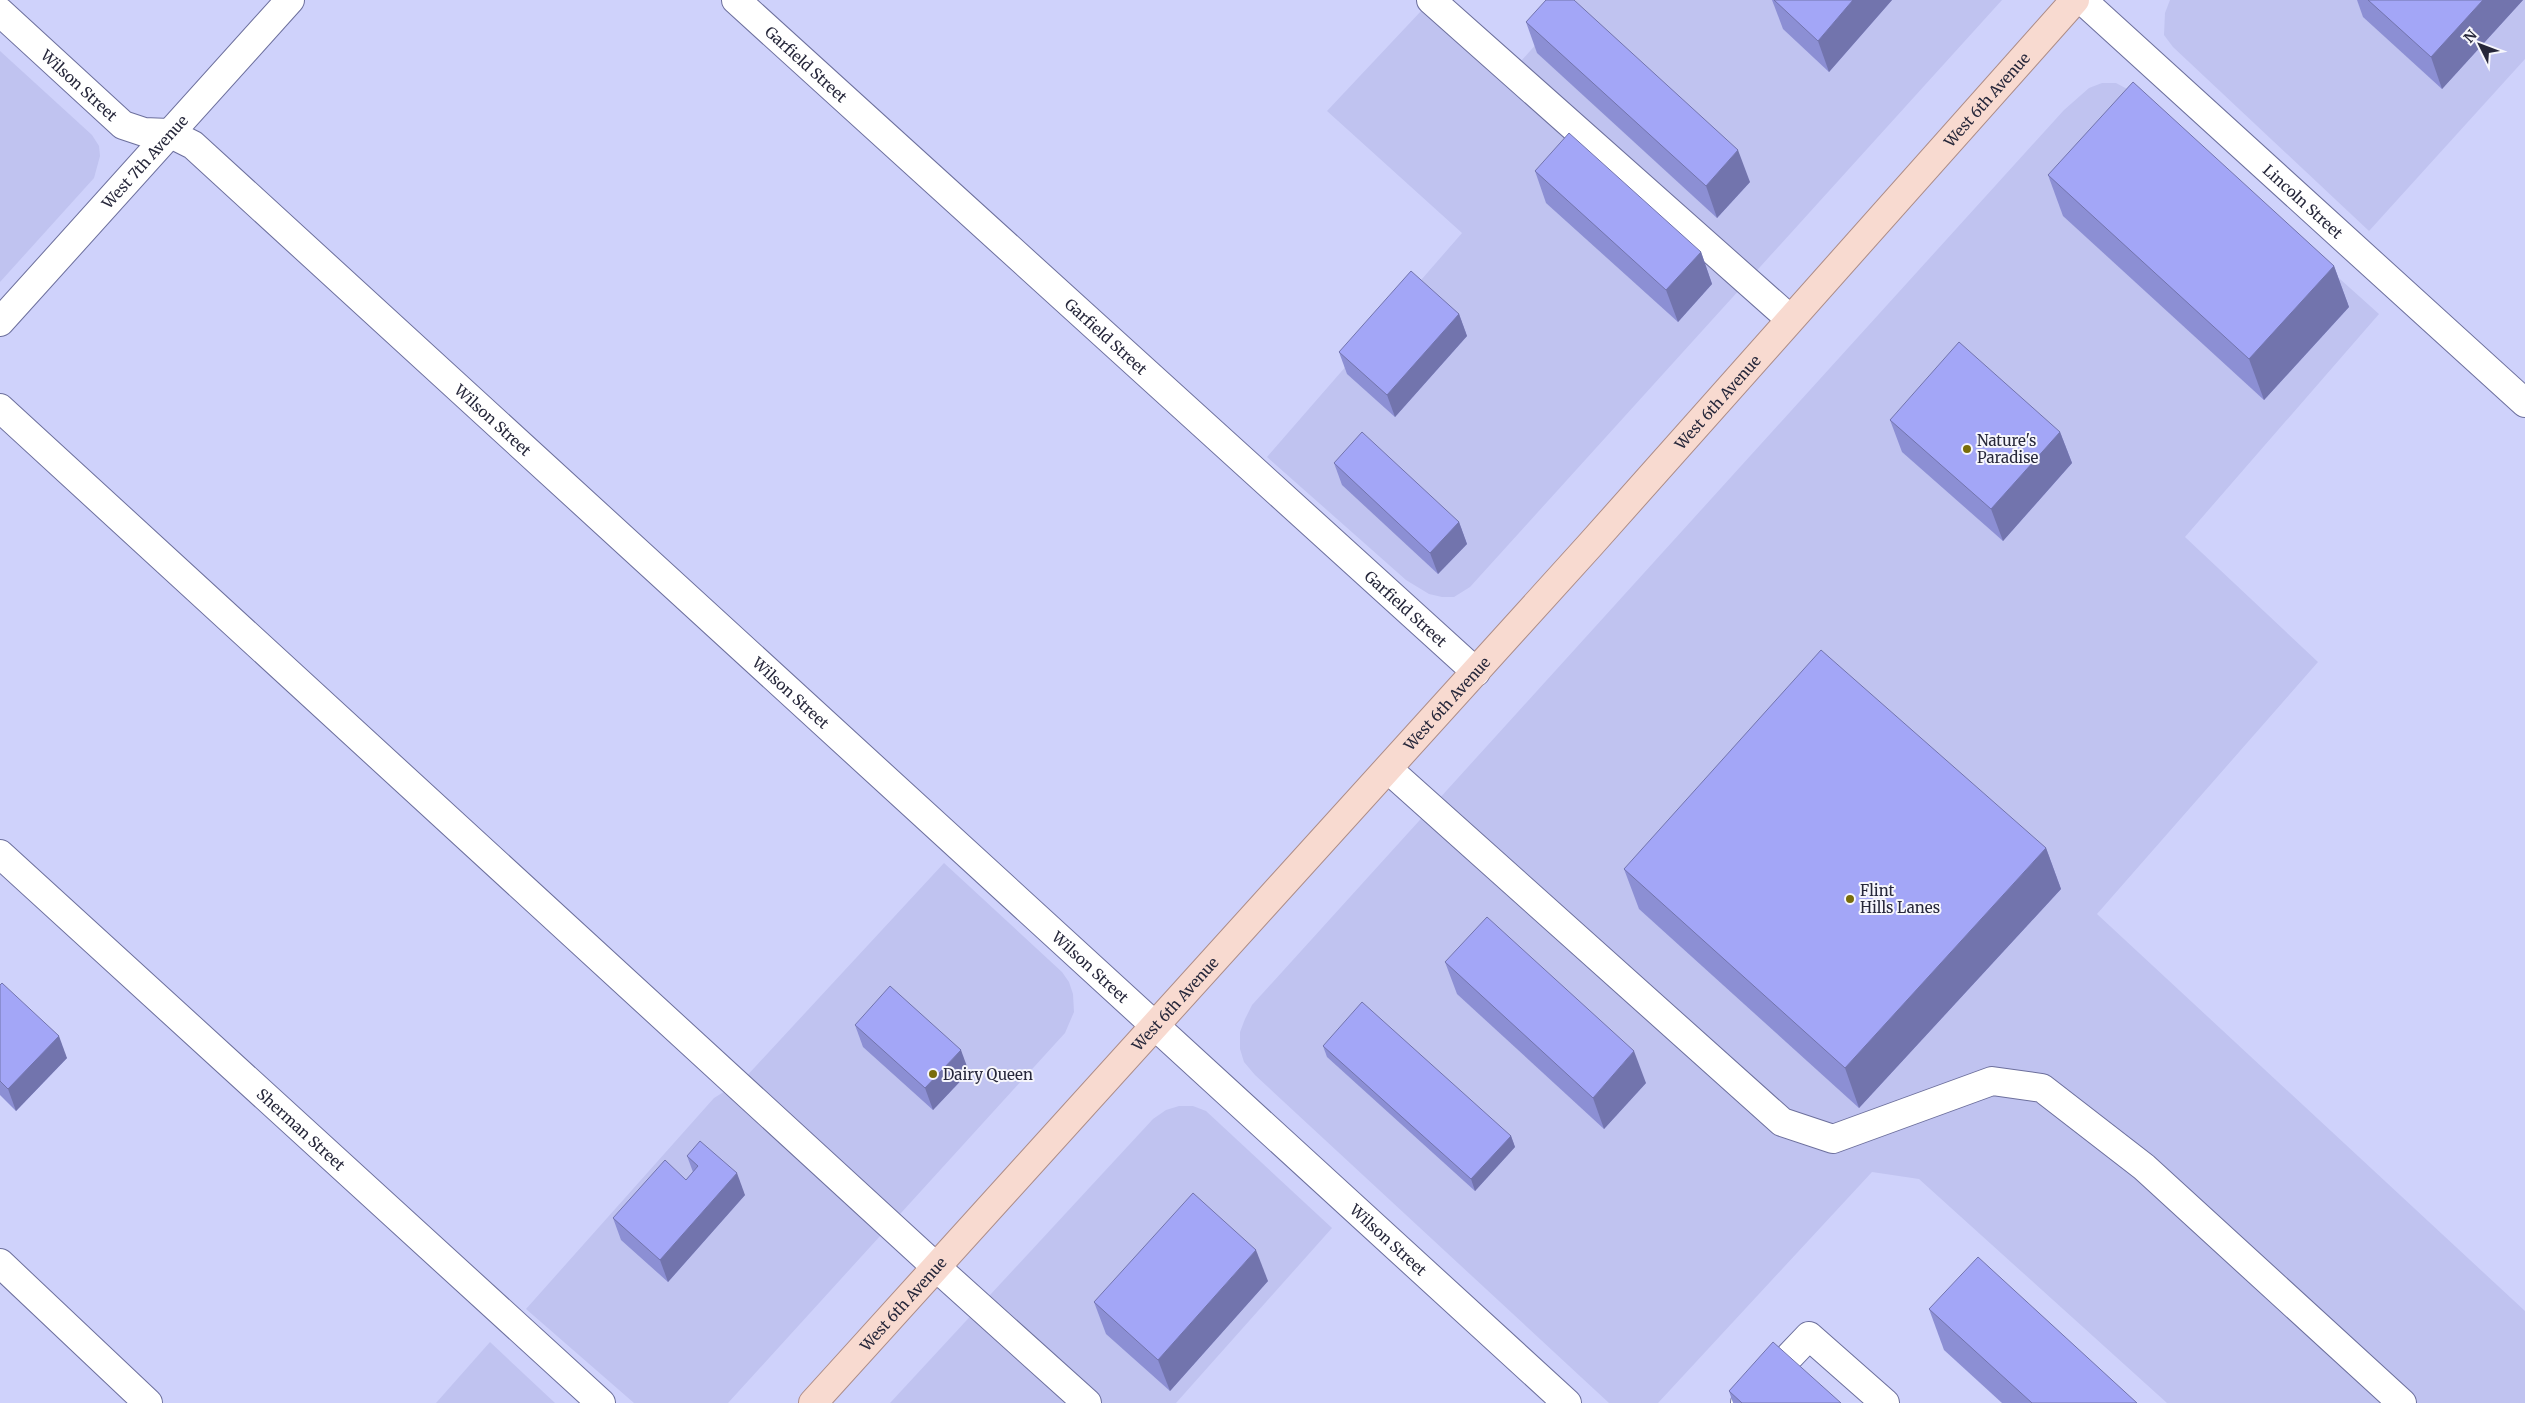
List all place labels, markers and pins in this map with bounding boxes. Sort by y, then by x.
place label: Nature's Paradise [1977,431,2039,467]
marker: Nature's Paradise [1961,443,1973,455]
place label: Flint Hills Lanes [1860,881,1940,917]
marker: Flint Hills Lanes [1844,893,1856,905]
place label: Dairy Queen [943,1065,1033,1084]
marker: Dairy Queen [927,1068,939,1080]

